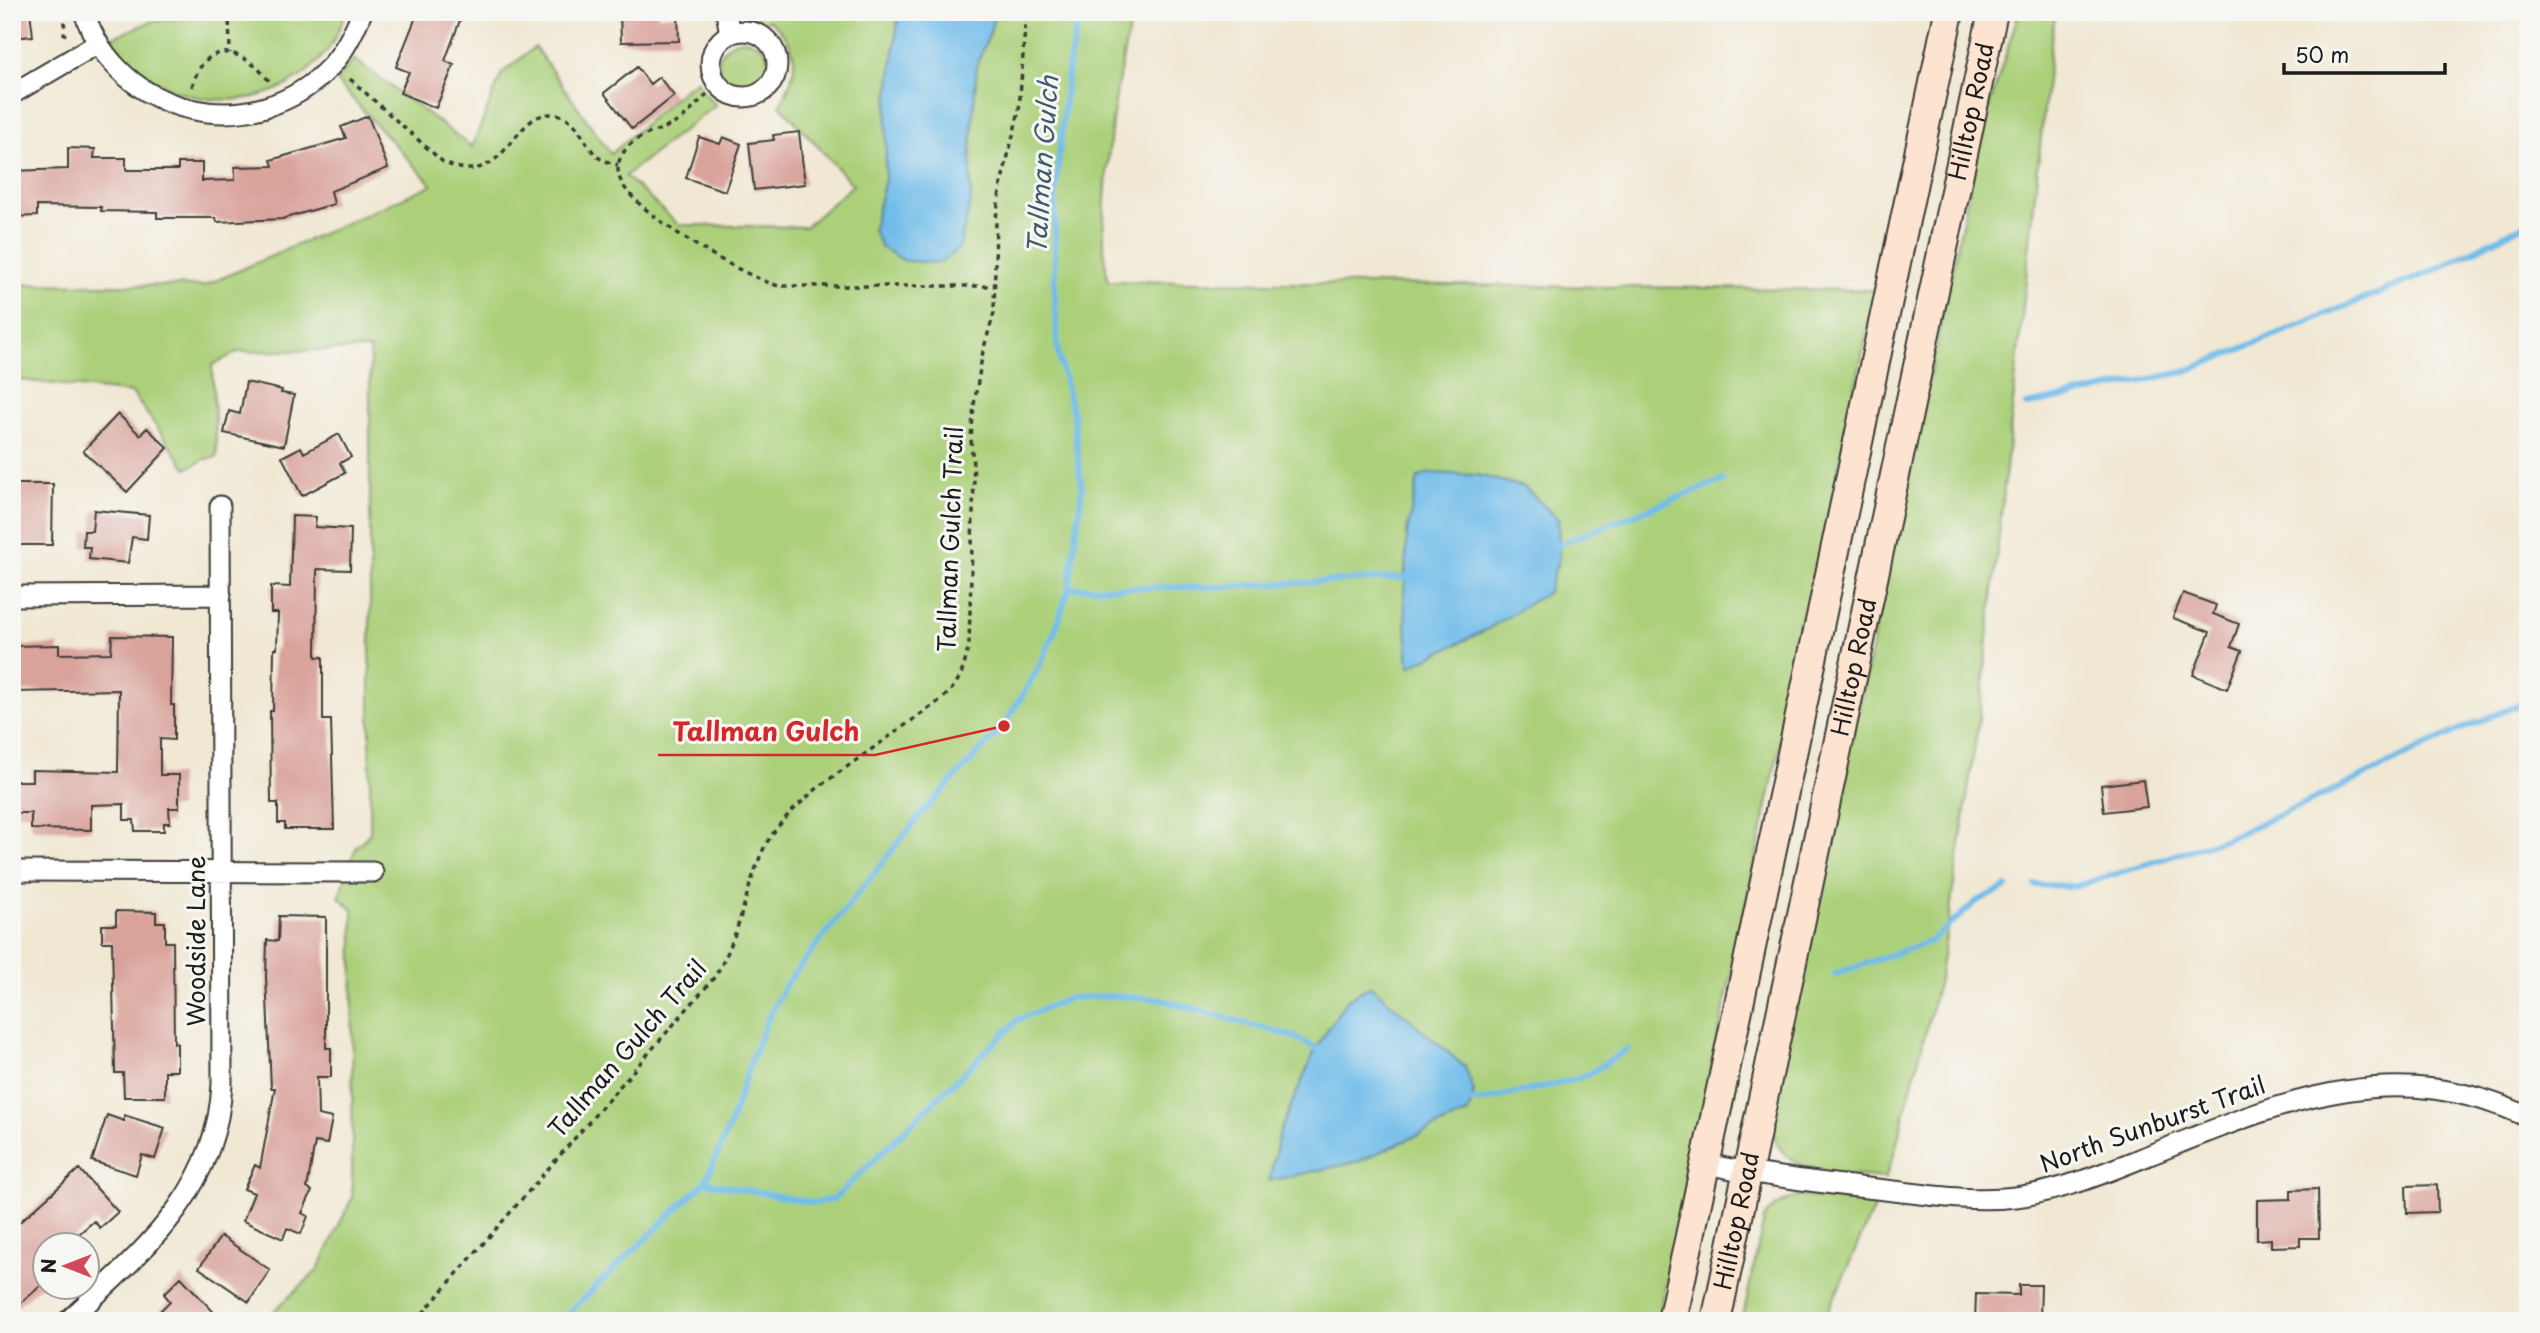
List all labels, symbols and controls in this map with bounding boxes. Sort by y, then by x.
scale bar [2284,32,2446,76]
text: 50 m [2295,38,2349,70]
street label: Hilltop Road [1938,39,2002,183]
water label: Tallman Gulch [1016,73,1067,256]
street label: Tallman Gulch Trail [927,425,971,653]
street label: Hilltop Road [1820,595,1884,739]
callout: Tallman Gulch [658,708,875,755]
text: Tallman Gulch [672,711,860,750]
street label: Woodside Lane [177,855,213,1027]
street label: Tallman Gulch Trail [539,951,714,1145]
street label: North Sunburst Trail [2034,1065,2270,1181]
street label: Hilltop Road [1703,1149,1767,1293]
north arrow [32,1232,102,1302]
text: N [34,1258,62,1274]

